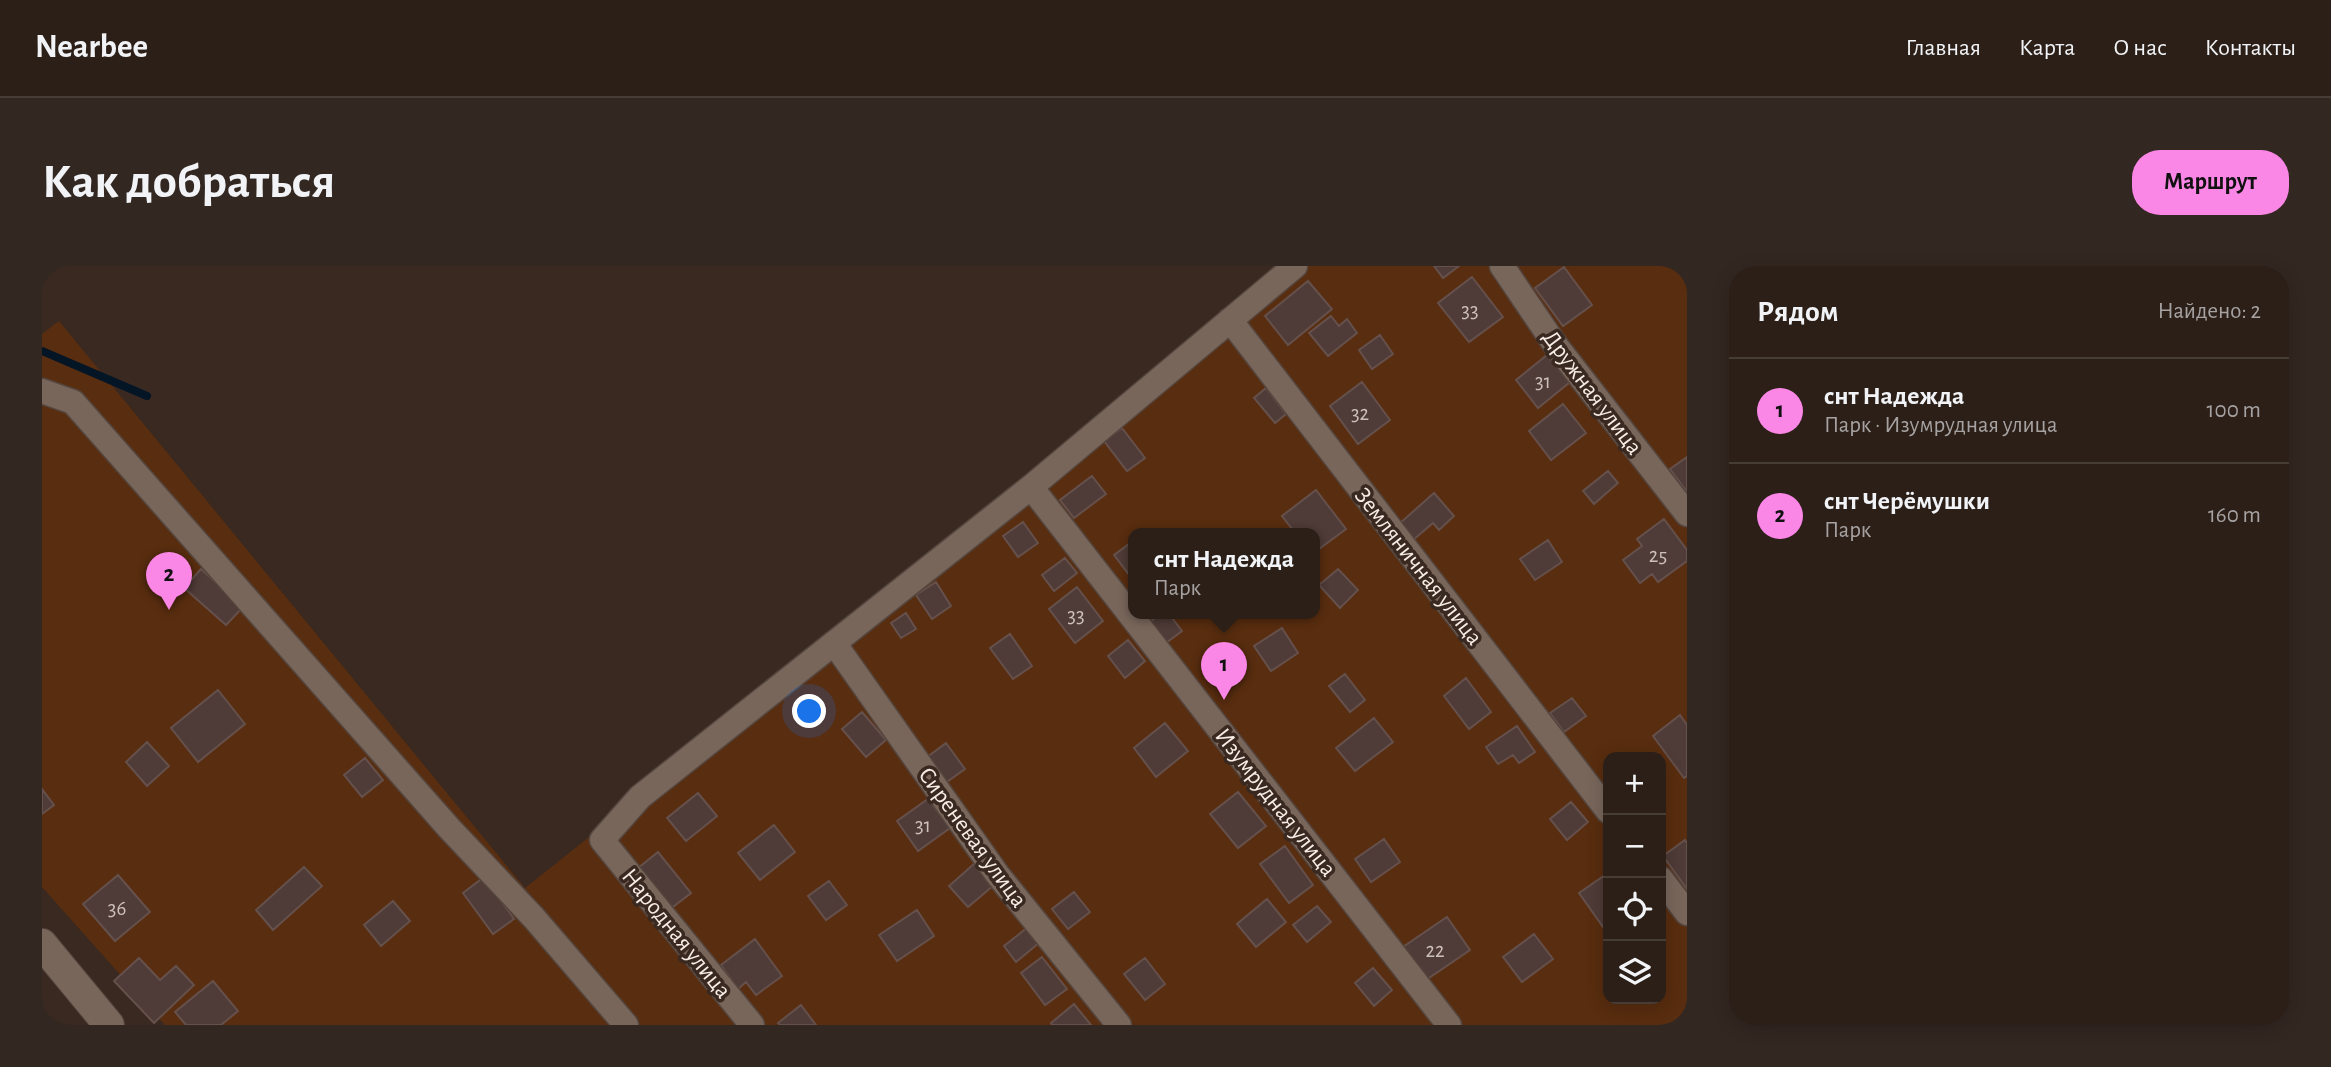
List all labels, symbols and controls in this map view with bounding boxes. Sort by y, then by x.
text: Nearbee [35,31,148,64]
text: Главная [1906,36,1981,60]
text: Карта [2019,36,2075,60]
text: О нас [2113,36,2167,60]
text: Контакты [2205,36,2296,60]
button: Маршрут [2132,150,2289,215]
text: Как добраться [42,158,335,207]
text: Рядом [1757,297,1839,327]
house number: 33 [1461,300,1479,321]
text: Найдено: 2 [2158,300,2261,323]
street label: Дружная улица [1538,326,1647,459]
house number: 31 [1535,371,1551,392]
text: снт Надежда [1824,383,1964,409]
text: 1 [1776,399,1784,422]
text: 100 m [2207,399,2261,422]
house number: 32 [1351,403,1369,424]
text: Парк · Изумрудная улица [1824,414,2058,437]
street label: Земляничная улица [1350,484,1487,650]
text: снт Черёмушки [1824,488,1990,514]
text: 2 [1775,504,1785,527]
text: 160 m [2208,504,2261,527]
text: Парк [1824,519,1871,542]
popup [1128,528,1320,619]
house number: 25 [1649,545,1667,566]
text: снт Надежда [1154,546,1294,572]
pin: 2 [146,552,192,610]
text: Парк [1154,577,1201,600]
house number: 33 [1067,605,1085,626]
pin: 1 [1201,642,1247,700]
your location [792,694,826,728]
street label: Изумрудная улица [1210,724,1340,881]
map controls [1603,752,1666,1004]
button: + [1603,752,1666,815]
street label: Сиреневая улица [913,763,1031,912]
house number: 31 [915,815,931,836]
button: − [1603,815,1666,878]
street label: Народная улица [617,864,736,1003]
button: locate [1603,878,1666,941]
house number: 36 [108,898,126,919]
house number: 22 [1425,940,1445,961]
button: layers [1603,941,1666,1004]

